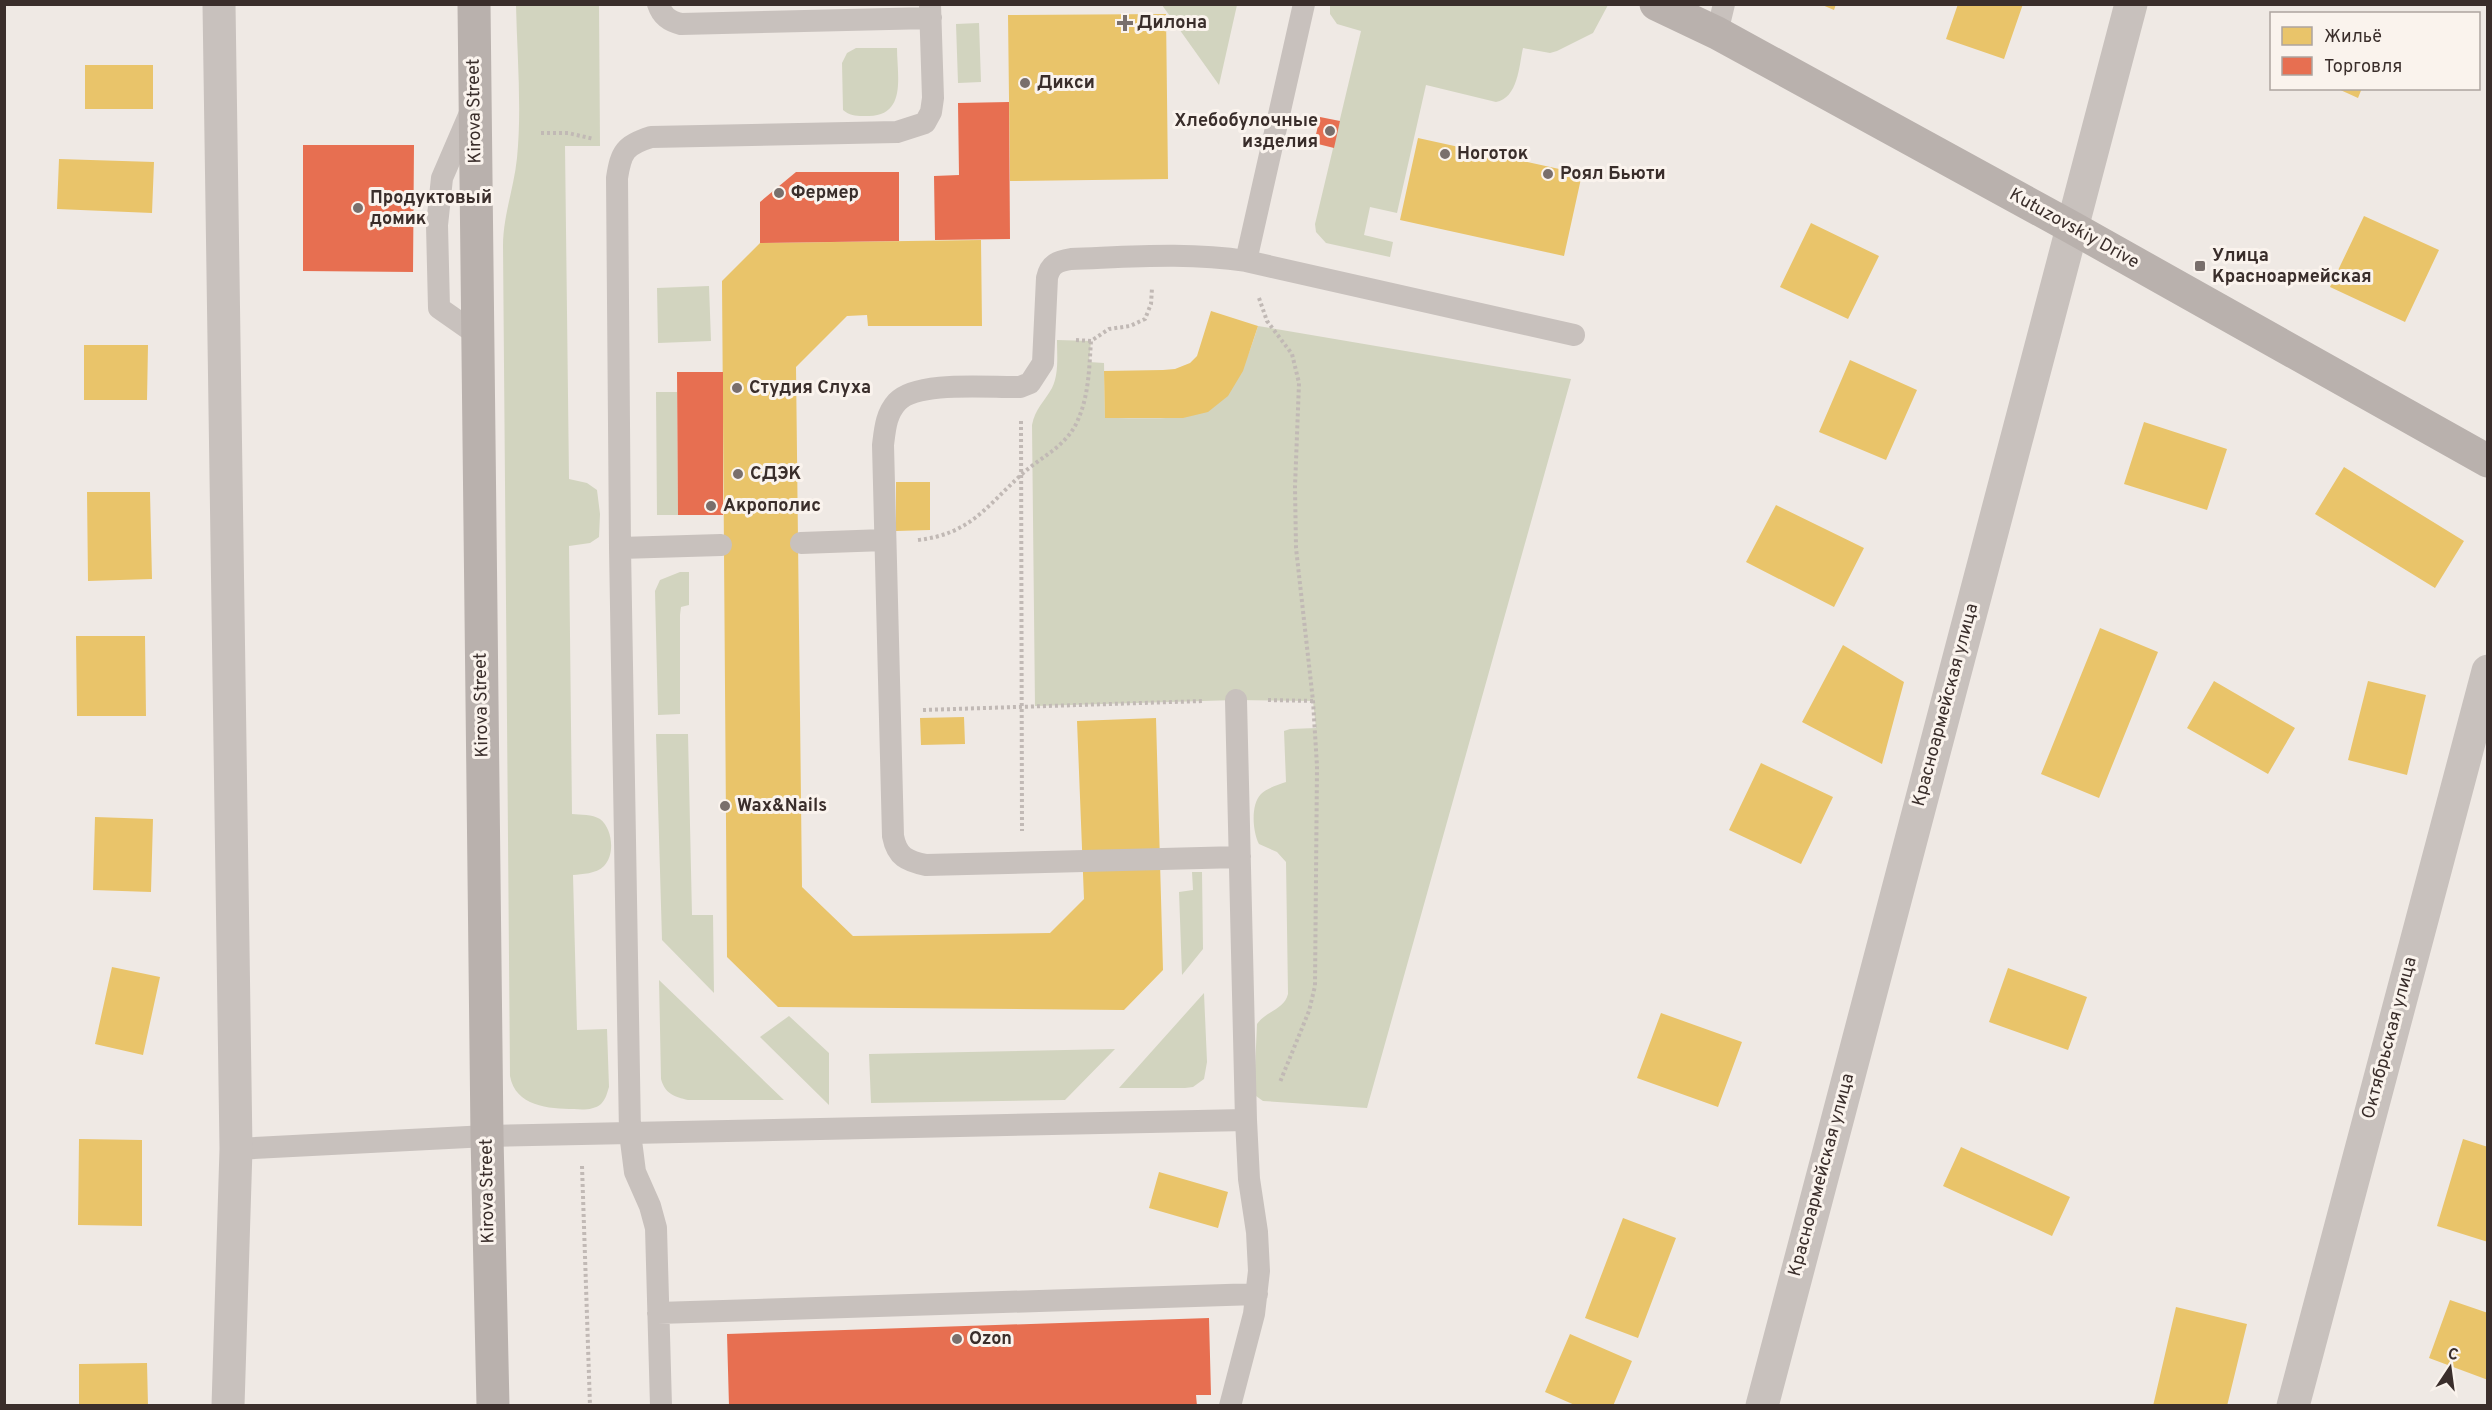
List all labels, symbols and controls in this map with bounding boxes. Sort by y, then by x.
place label: Дилона [1137,12,1207,35]
legend [2270,12,2480,90]
marker: Дилона [1118,16,1132,30]
text: Жильё [2324,26,2382,49]
text: Торговля [2324,56,2402,79]
street label: Kirova Street [463,58,487,164]
place label: Дикси [1037,72,1095,95]
marker: Дикси [1018,76,1032,90]
place label: Хлебобулочные изделия [1174,110,1318,154]
marker: Хлебобулочные изделия [1323,124,1337,138]
place label: Ноготок [1457,143,1529,166]
marker: Ноготок [1438,147,1452,161]
place label: Роял Бьюти [1560,163,1666,186]
marker: Роял Бьюти [1541,167,1555,181]
place label: Фермер [791,182,859,205]
street label: Kutuzovskiy Drive [2005,184,2143,274]
marker: Фермер [772,186,786,200]
place label: Продуктовый домик [370,187,492,231]
marker: Продуктовый домик [351,201,365,215]
place label: Улица Красноармейская [2212,245,2372,289]
marker: Улица Красноармейская [2193,259,2207,273]
place label: Студия Слуха [749,377,871,400]
marker: Студия Слуха [730,381,744,395]
place label: СДЭК [750,463,802,486]
marker: СДЭК [731,467,745,481]
place label: Акрополис [723,495,821,518]
marker: Акрополис [704,499,718,513]
street label: Красноармейская улица [1908,601,1984,809]
street label: Kirova Street [470,652,494,758]
place label: Wax&Nails [737,795,827,818]
marker: Wax&Nails [718,799,732,813]
street label: Октябрьская улица [2357,954,2423,1122]
street label: Красноармейская улица [1784,1071,1860,1279]
street label: Kirova Street [476,1138,500,1244]
place label: Ozon [969,1328,1012,1351]
marker: Ozon [950,1332,964,1346]
north arrow [2420,1338,2480,1398]
text: С [2446,1344,2460,1366]

